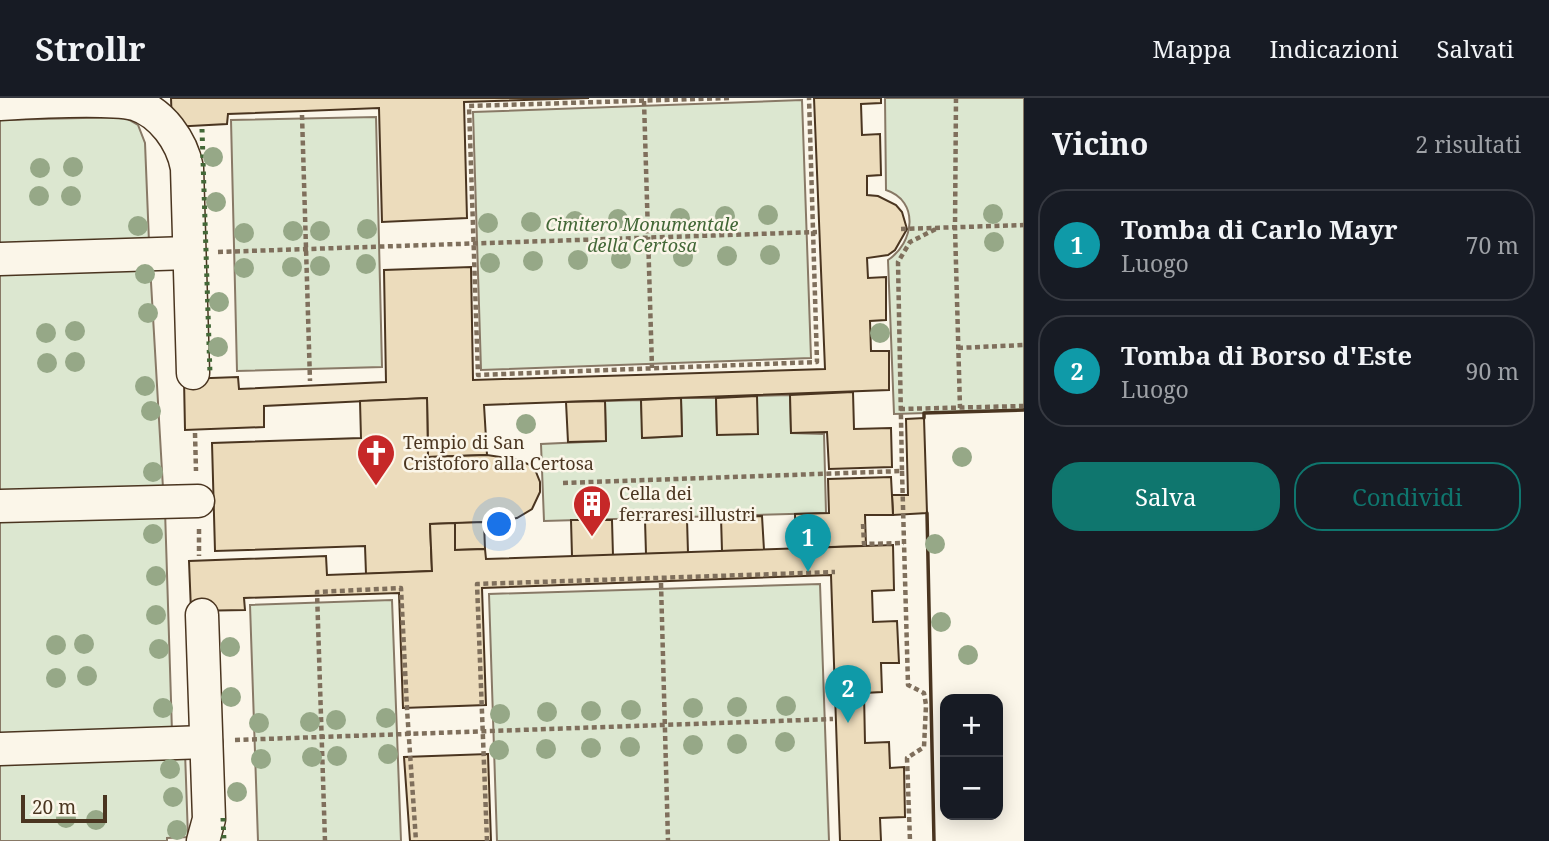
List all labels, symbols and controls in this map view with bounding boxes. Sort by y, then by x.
text: Strollr [35,26,145,71]
text: Mappa [1152,32,1231,65]
text: Indicazioni [1269,32,1398,65]
text: Salvati [1436,32,1514,65]
text: Vicino [1052,123,1148,164]
text: 2 risultati [1415,128,1521,160]
text: Tomba di Carlo Mayr [1121,211,1398,247]
park label: Cimitero Monumentale della Certosa [546,212,739,257]
text: 1 [1071,229,1084,261]
text: 70 m [1466,229,1519,261]
text: Luogo [1121,247,1189,279]
text: Tomba di Borso d'Este [1121,337,1412,373]
text: 2 [1071,355,1084,387]
text: 90 m [1466,355,1519,387]
text: Luogo [1121,373,1189,405]
place label: Tempio di San Cristoforo alla Certosa [403,430,594,475]
church icon: Tempio di San Cristoforo alla Certosa [355,432,397,487]
button: Salva [1052,462,1280,531]
button: Condividi [1294,462,1521,531]
place label: Cella dei ferraresi illustri [619,481,756,526]
building icon: Cella dei ferraresi illustri [571,483,613,538]
your location [482,507,516,541]
pin: 1 [785,514,831,572]
pin: 2 [825,665,871,723]
map controls [940,694,1003,820]
button: + [940,694,1003,757]
button: − [940,757,1003,820]
scale bar [21,792,107,824]
text: 20 m [32,794,76,820]

